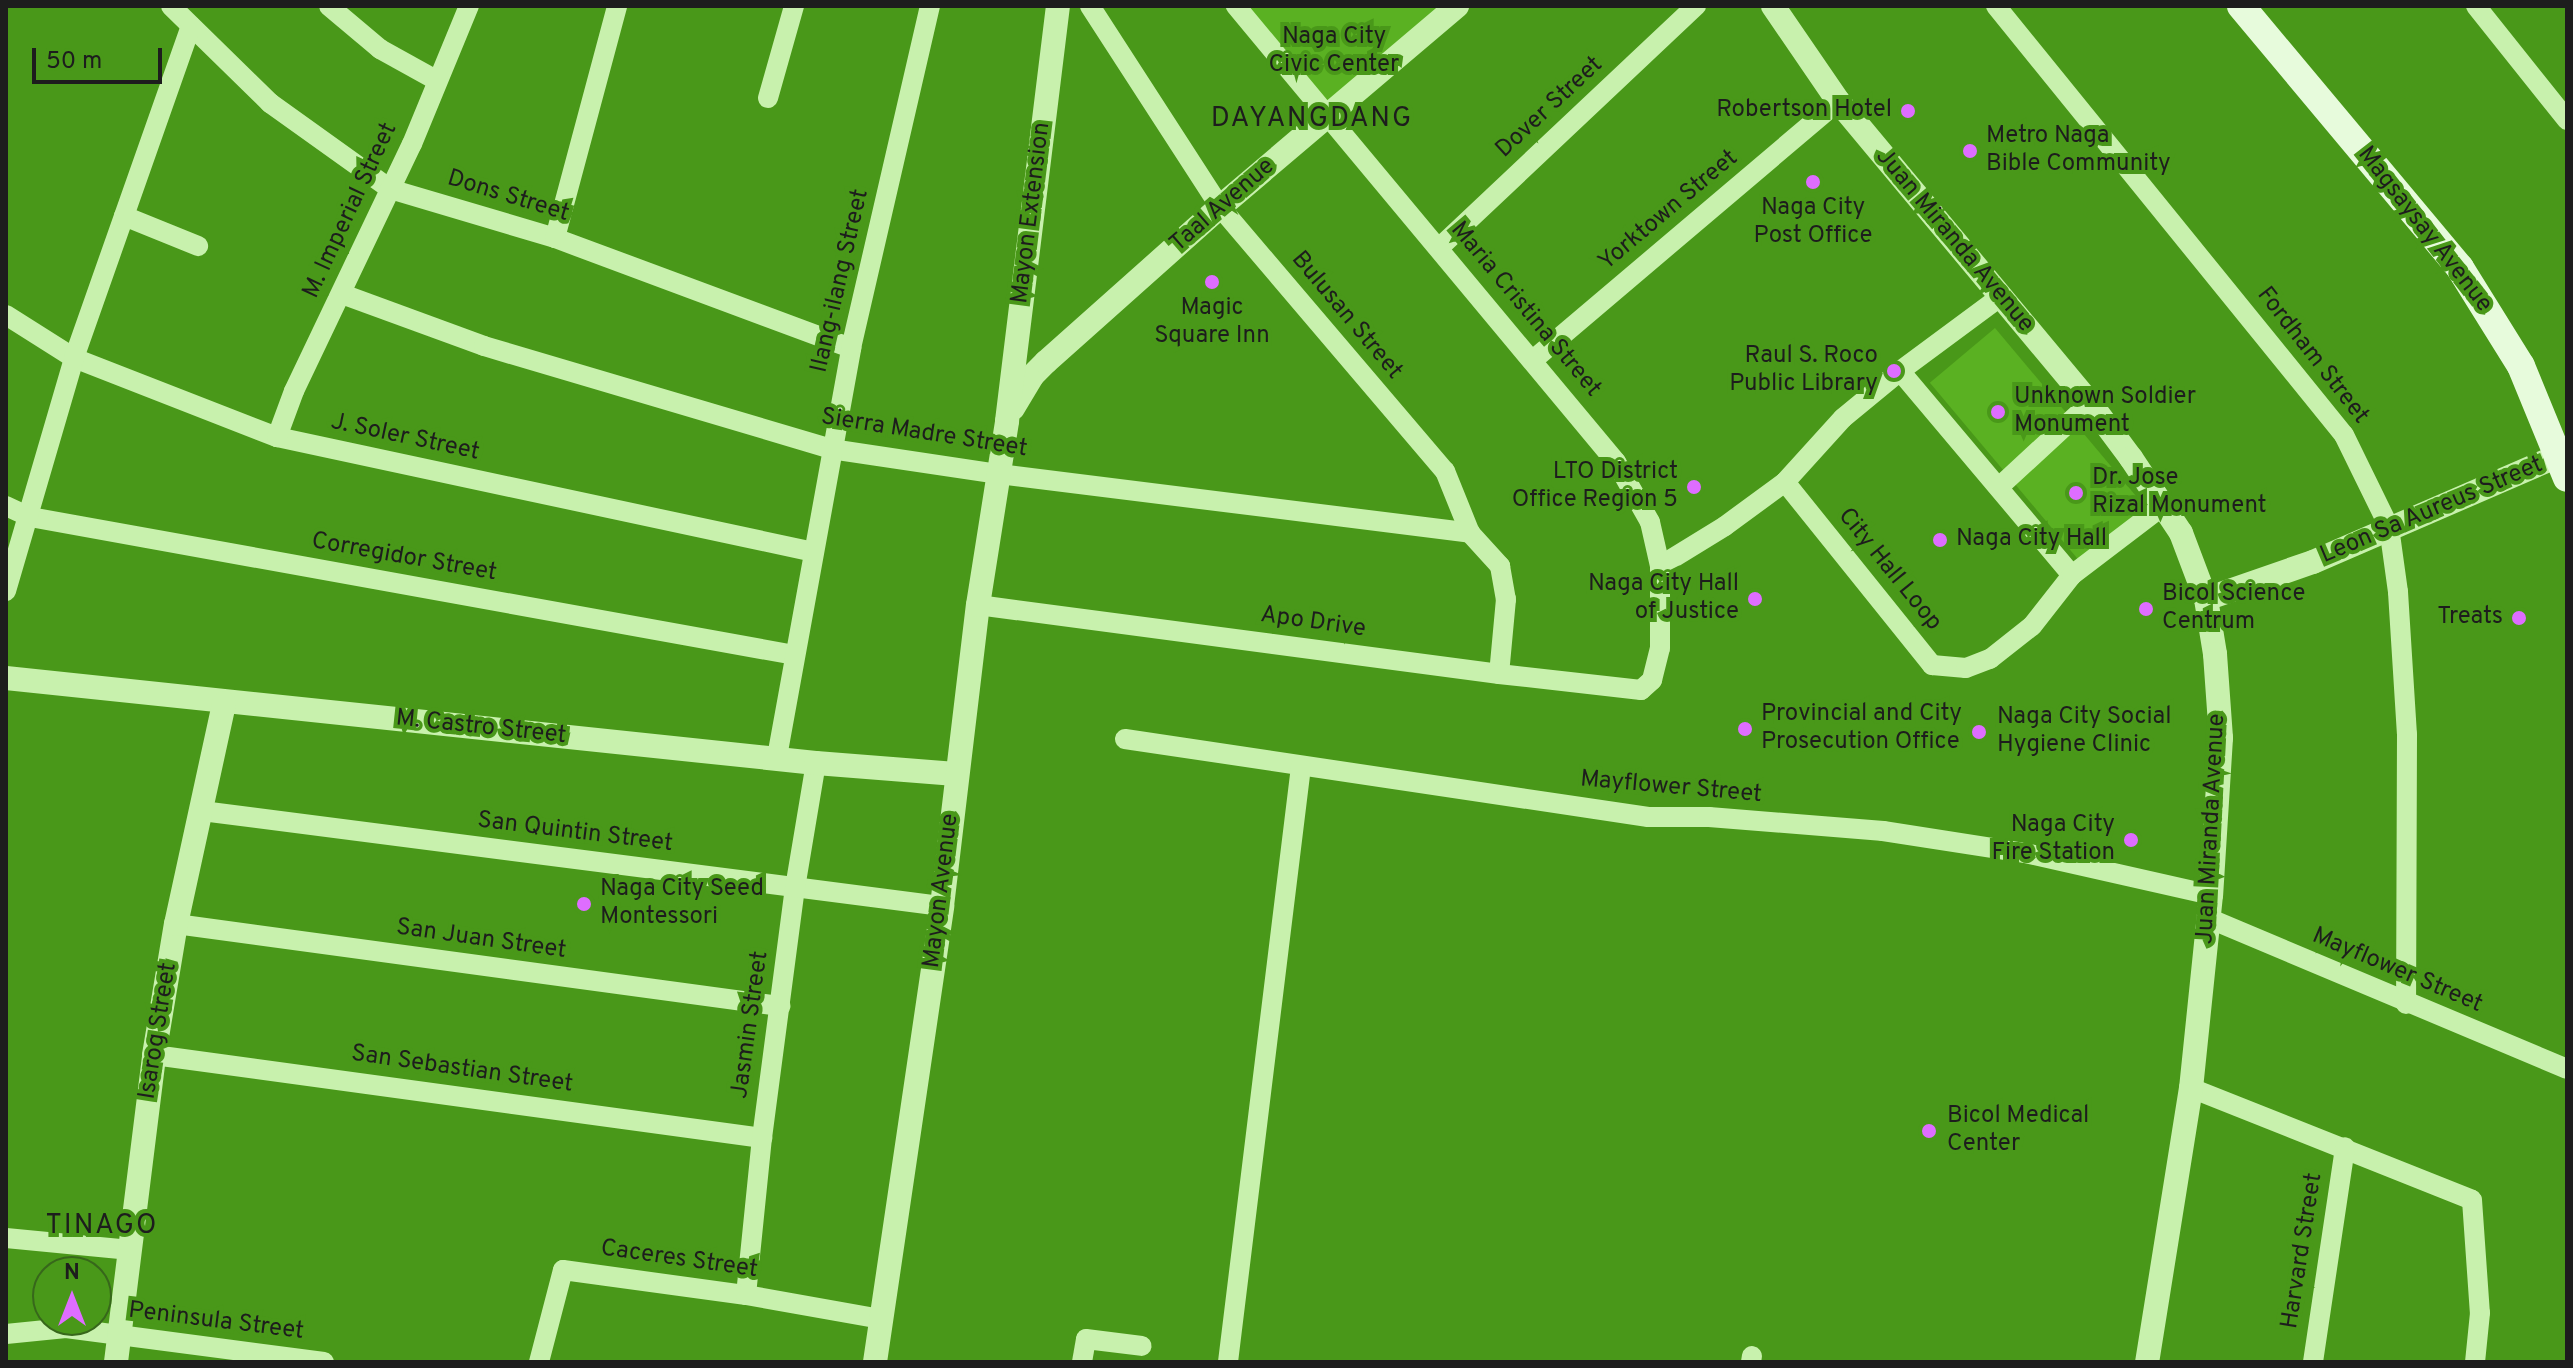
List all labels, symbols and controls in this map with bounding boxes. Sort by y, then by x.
park label: Naga City Civic Center [1269,24,1399,80]
scale bar [36,32,166,82]
text: 50 m [46,47,102,77]
street label: Dover Street [1491,51,1609,165]
place label: Robertson Hotel [1716,97,1892,125]
district label: DAYANGDANG [1211,102,1413,136]
marker: Robertson Hotel [1899,102,1917,120]
street label: M. Imperial Street [298,119,404,303]
street label: Mayon Extension [1007,121,1057,305]
place label: Metro Naga Bible Community [1986,123,2171,179]
street label: Magsaysay Avenue [2350,141,2498,319]
marker: Metro Naga Bible Community [1961,142,1979,160]
street label: Juan Miranda Avenue [1868,143,2040,339]
street label: Yorktown Street [1594,145,1744,277]
street label: Taal Avenue [1165,153,1281,259]
street label: Dons Street [444,165,572,229]
marker: Naga City Post Office [1804,173,1822,191]
street label: Ilang-ilang Street [806,186,876,376]
place label: Naga City Post Office [1754,195,1872,251]
street label: Maria Cristina Street [1443,217,1607,403]
street label: Bulusan Street [1284,246,1408,386]
marker: Magic Square Inn [1203,273,1221,291]
street label: Fordham Street [2250,282,2374,430]
place label: Magic Square Inn [1154,295,1270,351]
place label: Raul S. Roco Public Library [1729,343,1878,399]
marker: Raul S. Roco Public Library [1885,362,1903,380]
place label: Unknown Soldier Monument [2014,384,2196,440]
street label: Sierra Madre Street [819,403,1029,465]
marker: Unknown Soldier Monument [1989,403,2007,421]
street label: J. Soler Street [328,408,482,468]
street label: Leon Sa Aureus Street [2316,451,2548,571]
place label: LTO District Office Region 5 [1512,459,1678,515]
place label: Dr. Jose Rizal Monument [2092,465,2267,521]
marker: LTO District Office Region 5 [1685,478,1703,496]
marker: Dr. Jose Rizal Monument [2067,484,2085,502]
street label: City Hall Loop [1831,503,1947,637]
place label: Naga City Hall [1956,526,2107,554]
street label: Corregidor Street [309,528,499,588]
marker: Naga City Hall [1931,531,1949,549]
place label: Naga City Hall of Justice [1588,571,1739,627]
place label: Bicol Science Centrum [2162,581,2306,637]
marker: Naga City Hall of Justice [1746,590,1764,608]
marker: Bicol Science Centrum [2137,600,2155,618]
street label: Apo Drive [1258,601,1368,645]
place label: Treats [2437,604,2503,632]
marker: Treats [2510,609,2528,627]
place label: Provincial and City Prosecution Office [1761,701,1962,757]
place label: Naga City Social Hygiene Clinic [1997,704,2172,760]
street label: M. Castro Street [394,705,568,751]
street label: Juan Miranda Avenue [2192,712,2232,946]
marker: Provincial and City Prosecution Office [1736,720,1754,738]
marker: Naga City Social Hygiene Clinic [1968,721,1990,743]
street label: Mayflower Street [1579,766,1763,810]
street label: San Quintin Street [476,807,674,859]
street label: Mayon Avenue [918,812,966,970]
place label: Naga City Fire Station [1991,812,2115,868]
marker: Naga City Fire Station [2122,831,2140,849]
place label: Naga City Seed Montessori [600,876,764,932]
marker: Naga City Seed Montessori [575,895,593,913]
street label: San Juan Street [394,914,568,966]
street label: Mayflower Street [2307,922,2487,1020]
street label: Jasmin Street [726,949,776,1101]
street label: Isarog Street [134,961,184,1101]
street label: San Sebastian Street [349,1040,575,1100]
place label: Bicol Medical Center [1947,1103,2089,1159]
marker: Bicol Medical Center [1918,1120,1940,1142]
street label: Harvard Street [2276,1171,2330,1331]
district label: TINAGO [46,1209,158,1243]
street label: Caceres Street [599,1235,759,1285]
north arrow [32,1256,112,1336]
text: N [64,1260,80,1287]
street label: Peninsula Street [127,1297,305,1347]

